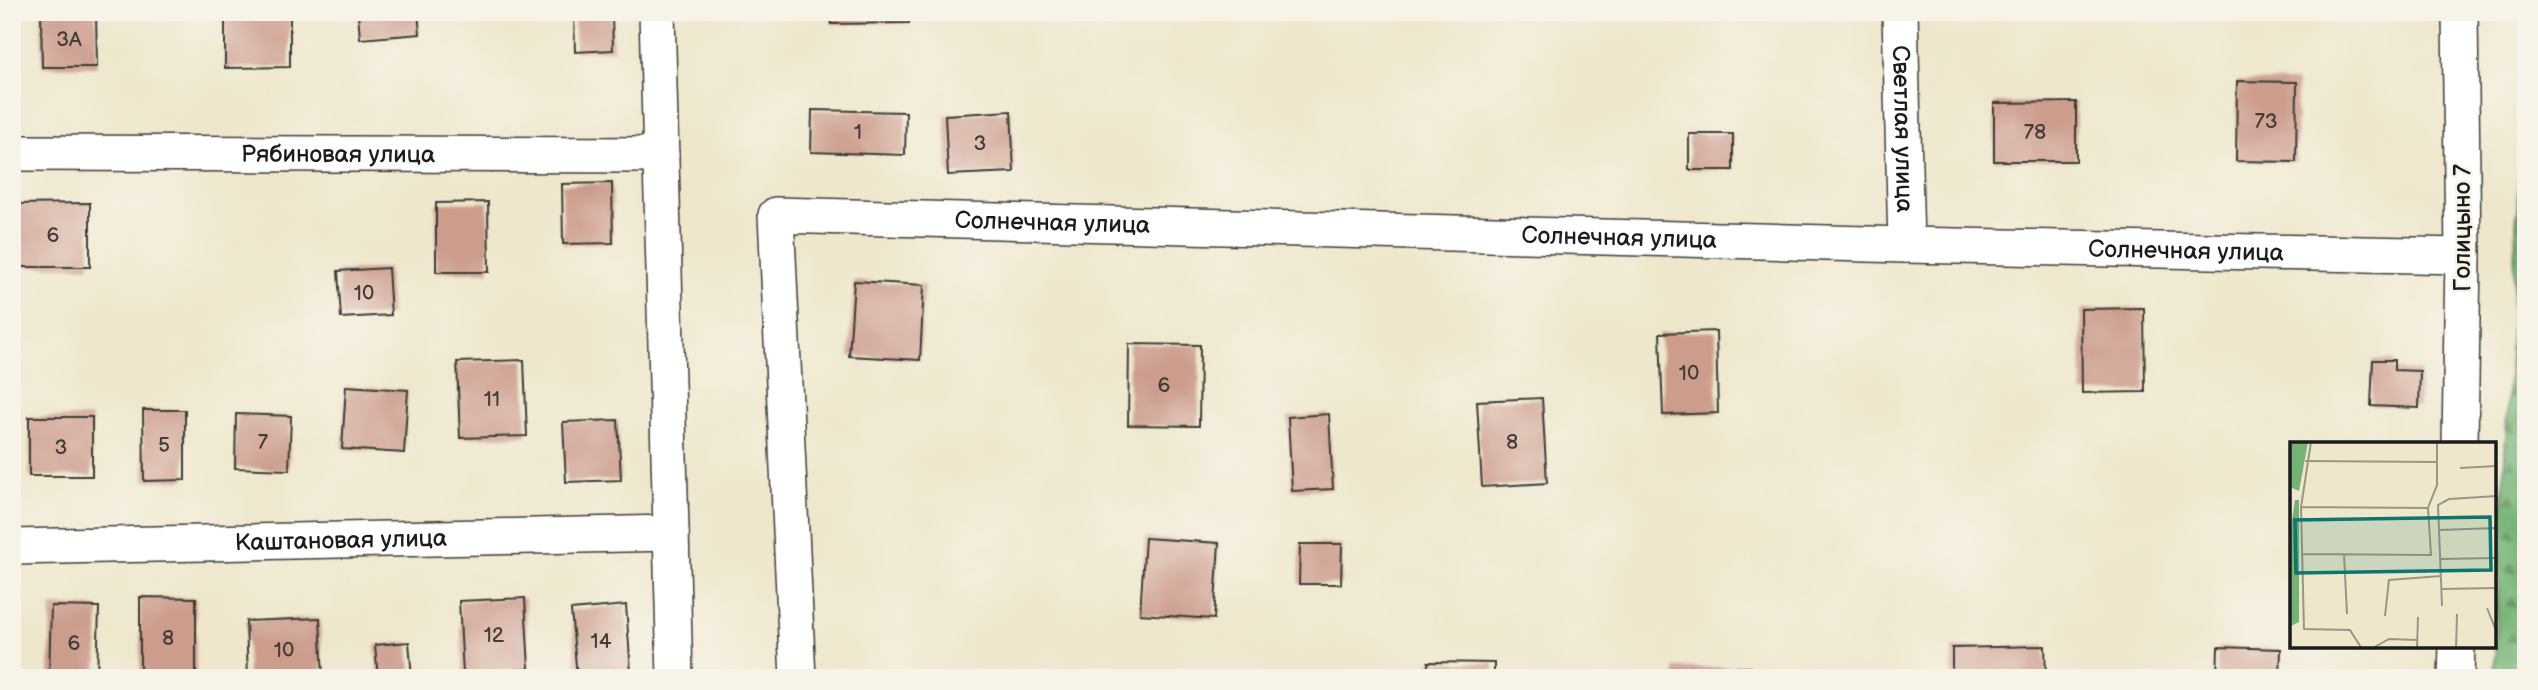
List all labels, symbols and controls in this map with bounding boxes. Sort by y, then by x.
house number: 3А [56,27,82,52]
street label: Светлая улица [1886,45,1920,213]
house number: 73 [2254,109,2278,134]
house number: 1 [854,120,862,145]
house number: 78 [2024,120,2046,145]
house number: 3 [974,131,986,156]
street label: Рябиновая улица [241,139,435,169]
street label: Голицыно 7 [2448,164,2477,292]
street label: Солнечная улица [954,205,1151,239]
street label: Солнечная улица [1521,220,1717,254]
house number: 6 [47,223,60,248]
street label: Солнечная улица [2088,234,2284,267]
house number: 10 [354,281,374,306]
house number: 10 [1679,361,1699,386]
house number: 6 [1158,373,1171,398]
house number: 11 [484,387,500,412]
house number: 7 [258,430,269,455]
house number: 8 [1506,430,1518,455]
house number: 5 [158,433,170,458]
house number: 3 [55,435,67,460]
inset map [2290,442,2496,648]
street label: Каштановая улица [235,523,447,557]
house number: 12 [484,623,505,648]
house number: 8 [162,626,174,651]
house number: 14 [591,629,612,654]
house number: 6 [68,631,81,656]
house number: 10 [274,638,294,663]

